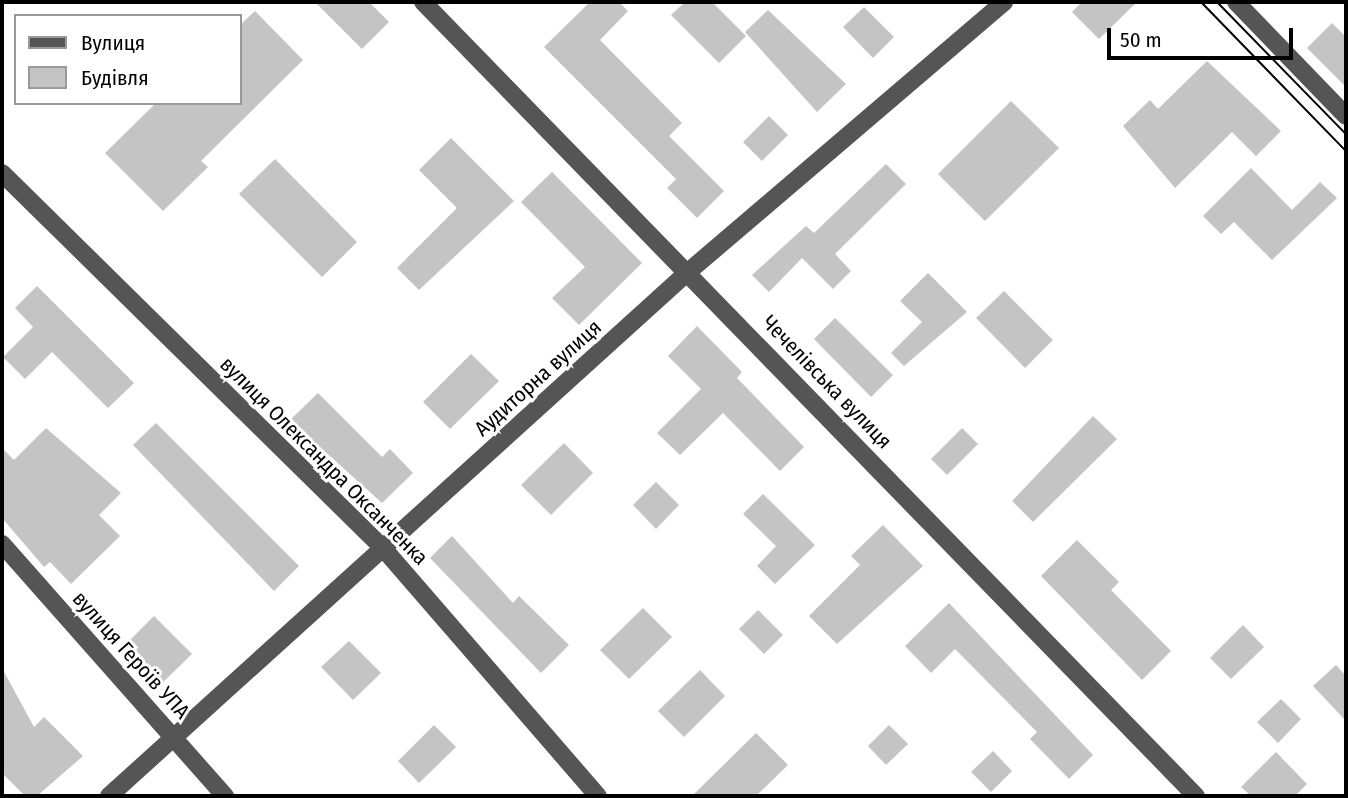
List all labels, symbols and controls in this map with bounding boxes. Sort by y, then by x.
legend [14,14,242,105]
scale bar [1110,14,1296,58]
text: 50 m [1120,27,1162,53]
text: Вулиця [81,30,145,56]
text: Будівля [81,65,149,91]
street label: Чечелівська вулиця [757,310,897,454]
street label: Аудиторна вулиця [469,315,607,441]
street label: вулиця Олександра Оксанченка [215,352,433,570]
street label: вулиця Героїв УПА [67,586,195,724]

